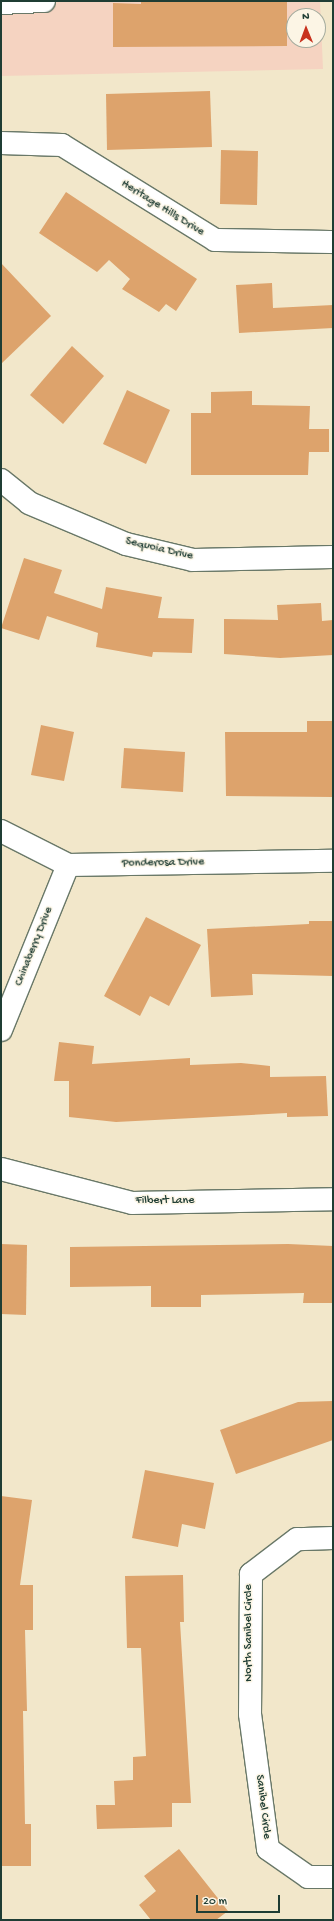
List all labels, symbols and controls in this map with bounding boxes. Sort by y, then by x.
north arrow [286,8,326,48]
text: N [302,11,310,23]
street label: Heritage Hills Drive [118,178,206,240]
street label: Sequoia Drive [124,535,194,565]
street label: Ponderosa Drive [122,856,204,872]
street label: Chinaberry Drive [13,905,57,989]
street label: Filbert Lane [136,1195,194,1209]
street label: North Sanibel Circle [243,1584,257,1682]
street label: Sanibel Circle [251,1774,273,1840]
scale bar [198,1887,282,1913]
text: 20 m [203,1895,227,1909]

